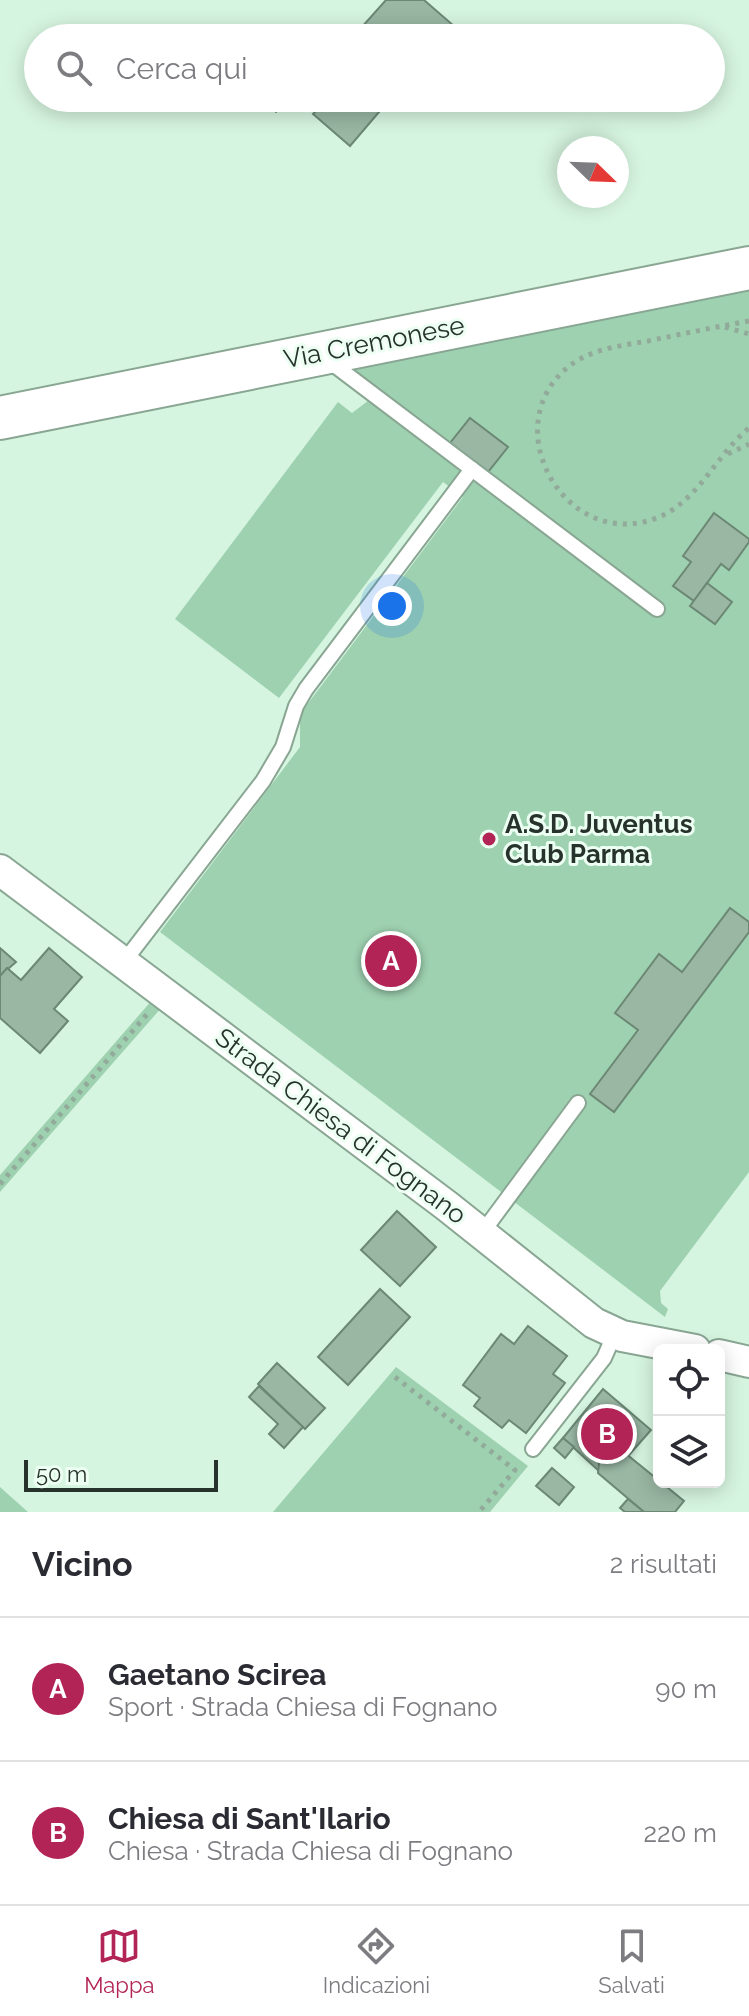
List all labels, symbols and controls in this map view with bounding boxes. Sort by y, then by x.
search box [24,24,725,112]
icon: search [52,46,96,90]
text: Cerca qui [116,51,248,86]
north arrow [557,136,629,208]
street label: Via Cremonese [281,310,467,374]
your location [372,586,412,626]
place label: A.S.D. Juventus Club Parma [505,809,693,869]
marker: A.S.D. Juventus Club Parma [480,830,498,848]
pin: A [365,931,417,991]
street label: Strada Chiesa di Fognano [210,1022,472,1230]
map controls [653,1344,725,1488]
button: locate [653,1344,725,1416]
pin: B [581,1404,633,1464]
button: layers [653,1416,725,1488]
scale bar [24,1456,218,1492]
text: 50 m [36,1461,87,1487]
text: Vicino [32,1544,133,1584]
text: 2 risultati [610,1549,717,1579]
text: Gaetano Scirea [108,1657,327,1692]
text: A [49,1674,67,1704]
text: 90 m [655,1674,717,1704]
text: Sport · Strada Chiesa di Fognano [108,1692,498,1722]
text: Chiesa di Sant'Ilario [108,1801,391,1836]
text: B [49,1818,67,1848]
text: 220 m [643,1818,717,1848]
text: Chiesa · Strada Chiesa di Fognano [108,1836,513,1866]
tab: Mappa [84,1924,154,1998]
tab: Indicazioni [323,1924,430,1998]
tab: Salvati [598,1924,665,1998]

